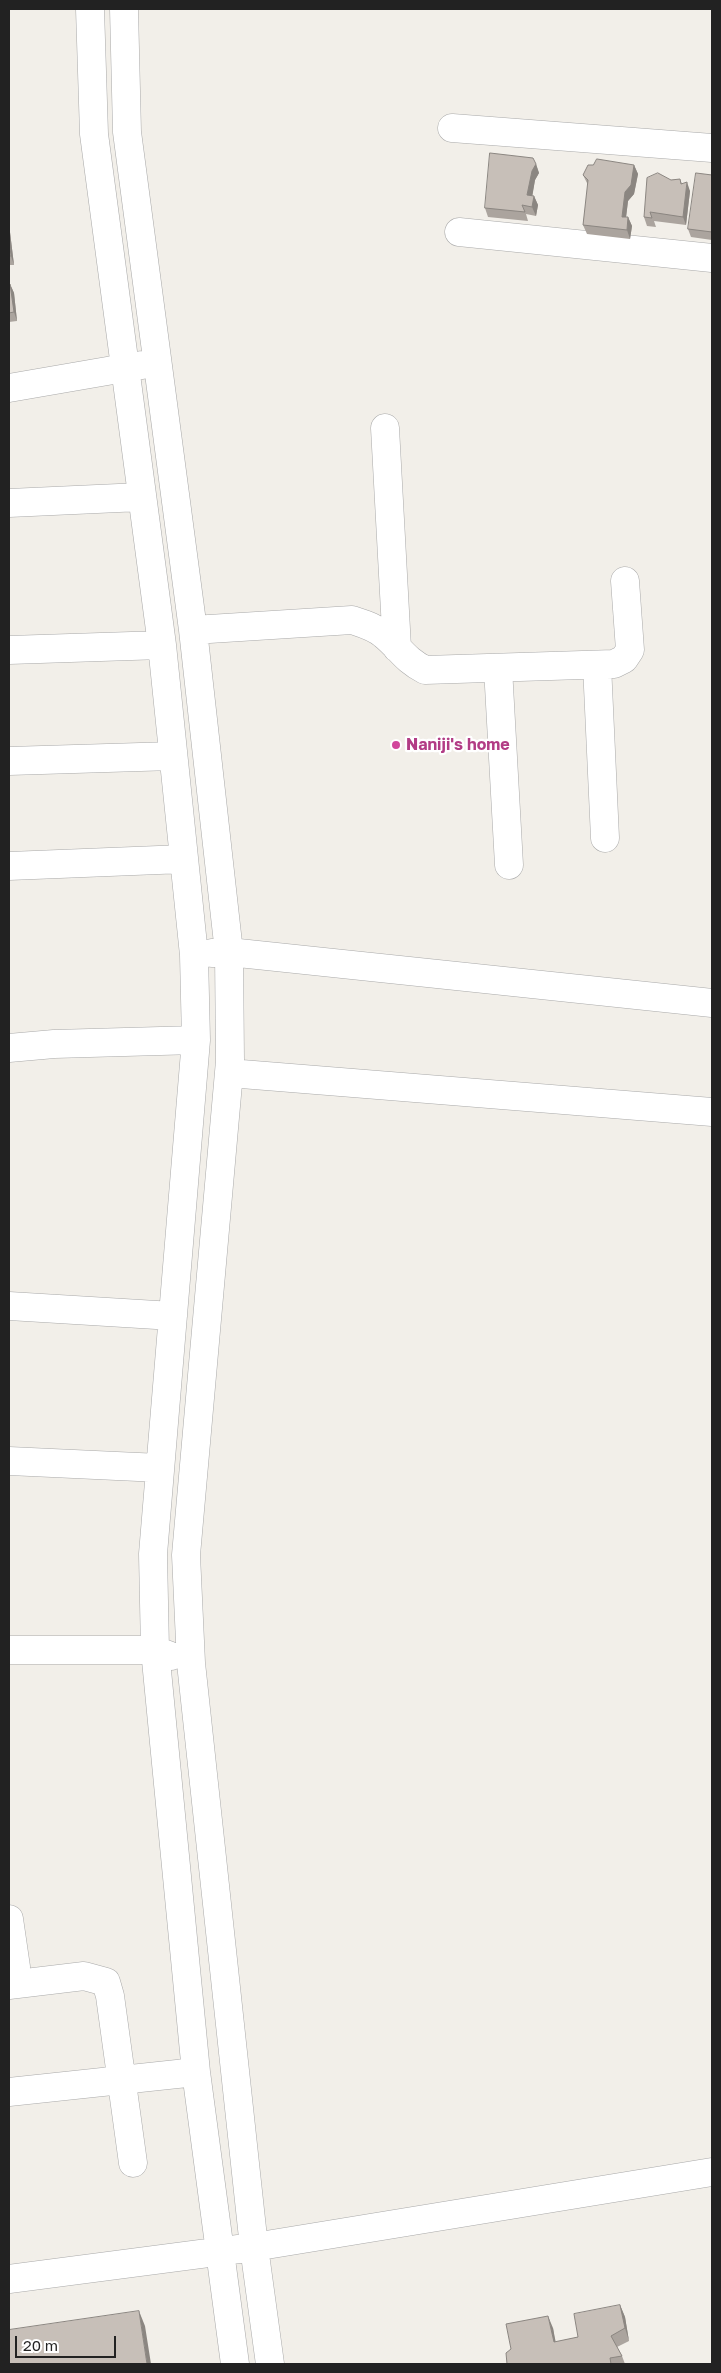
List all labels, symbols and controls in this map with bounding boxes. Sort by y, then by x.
place label: Naniji's home [406,735,510,755]
marker: Naniji's home [390,739,402,751]
scale bar [18,2326,119,2358]
text: 20 m [23,2336,58,2354]

